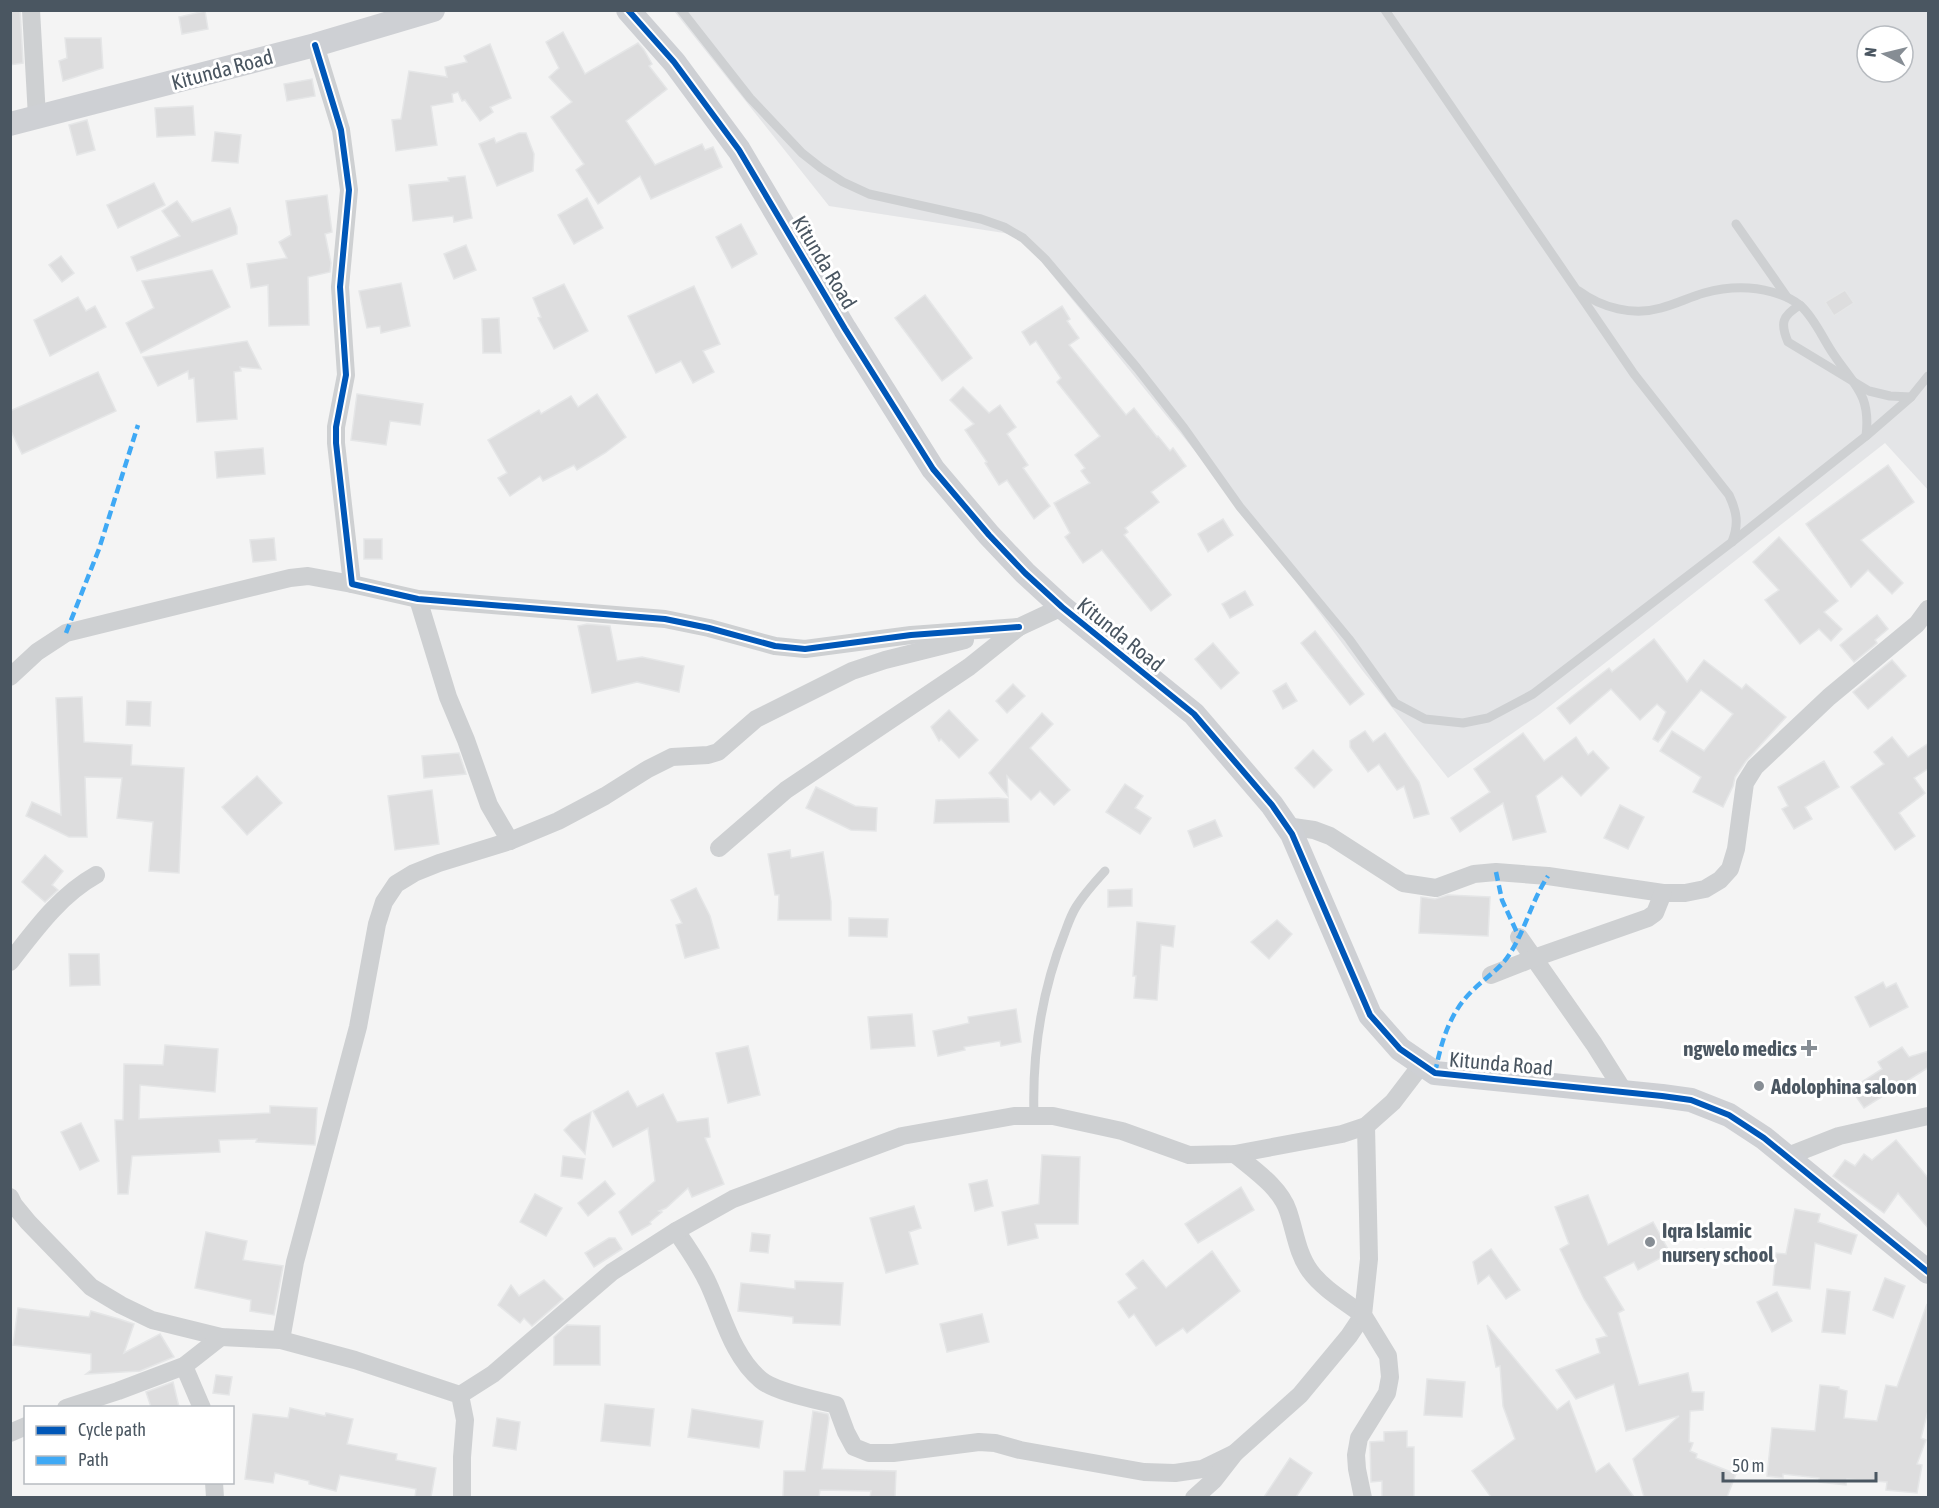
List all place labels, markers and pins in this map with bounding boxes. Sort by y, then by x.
place label: ngwelo medics [1683,1036,1798,1060]
marker: ngwelo medics [1802,1041,1816,1055]
place label: Adolophina saloon [1770,1074,1917,1098]
marker: Adolophina saloon [1752,1079,1766,1093]
place label: Iqra Islamic nursery school [1662,1218,1774,1266]
marker: Iqra Islamic nursery school [1643,1235,1657,1249]

